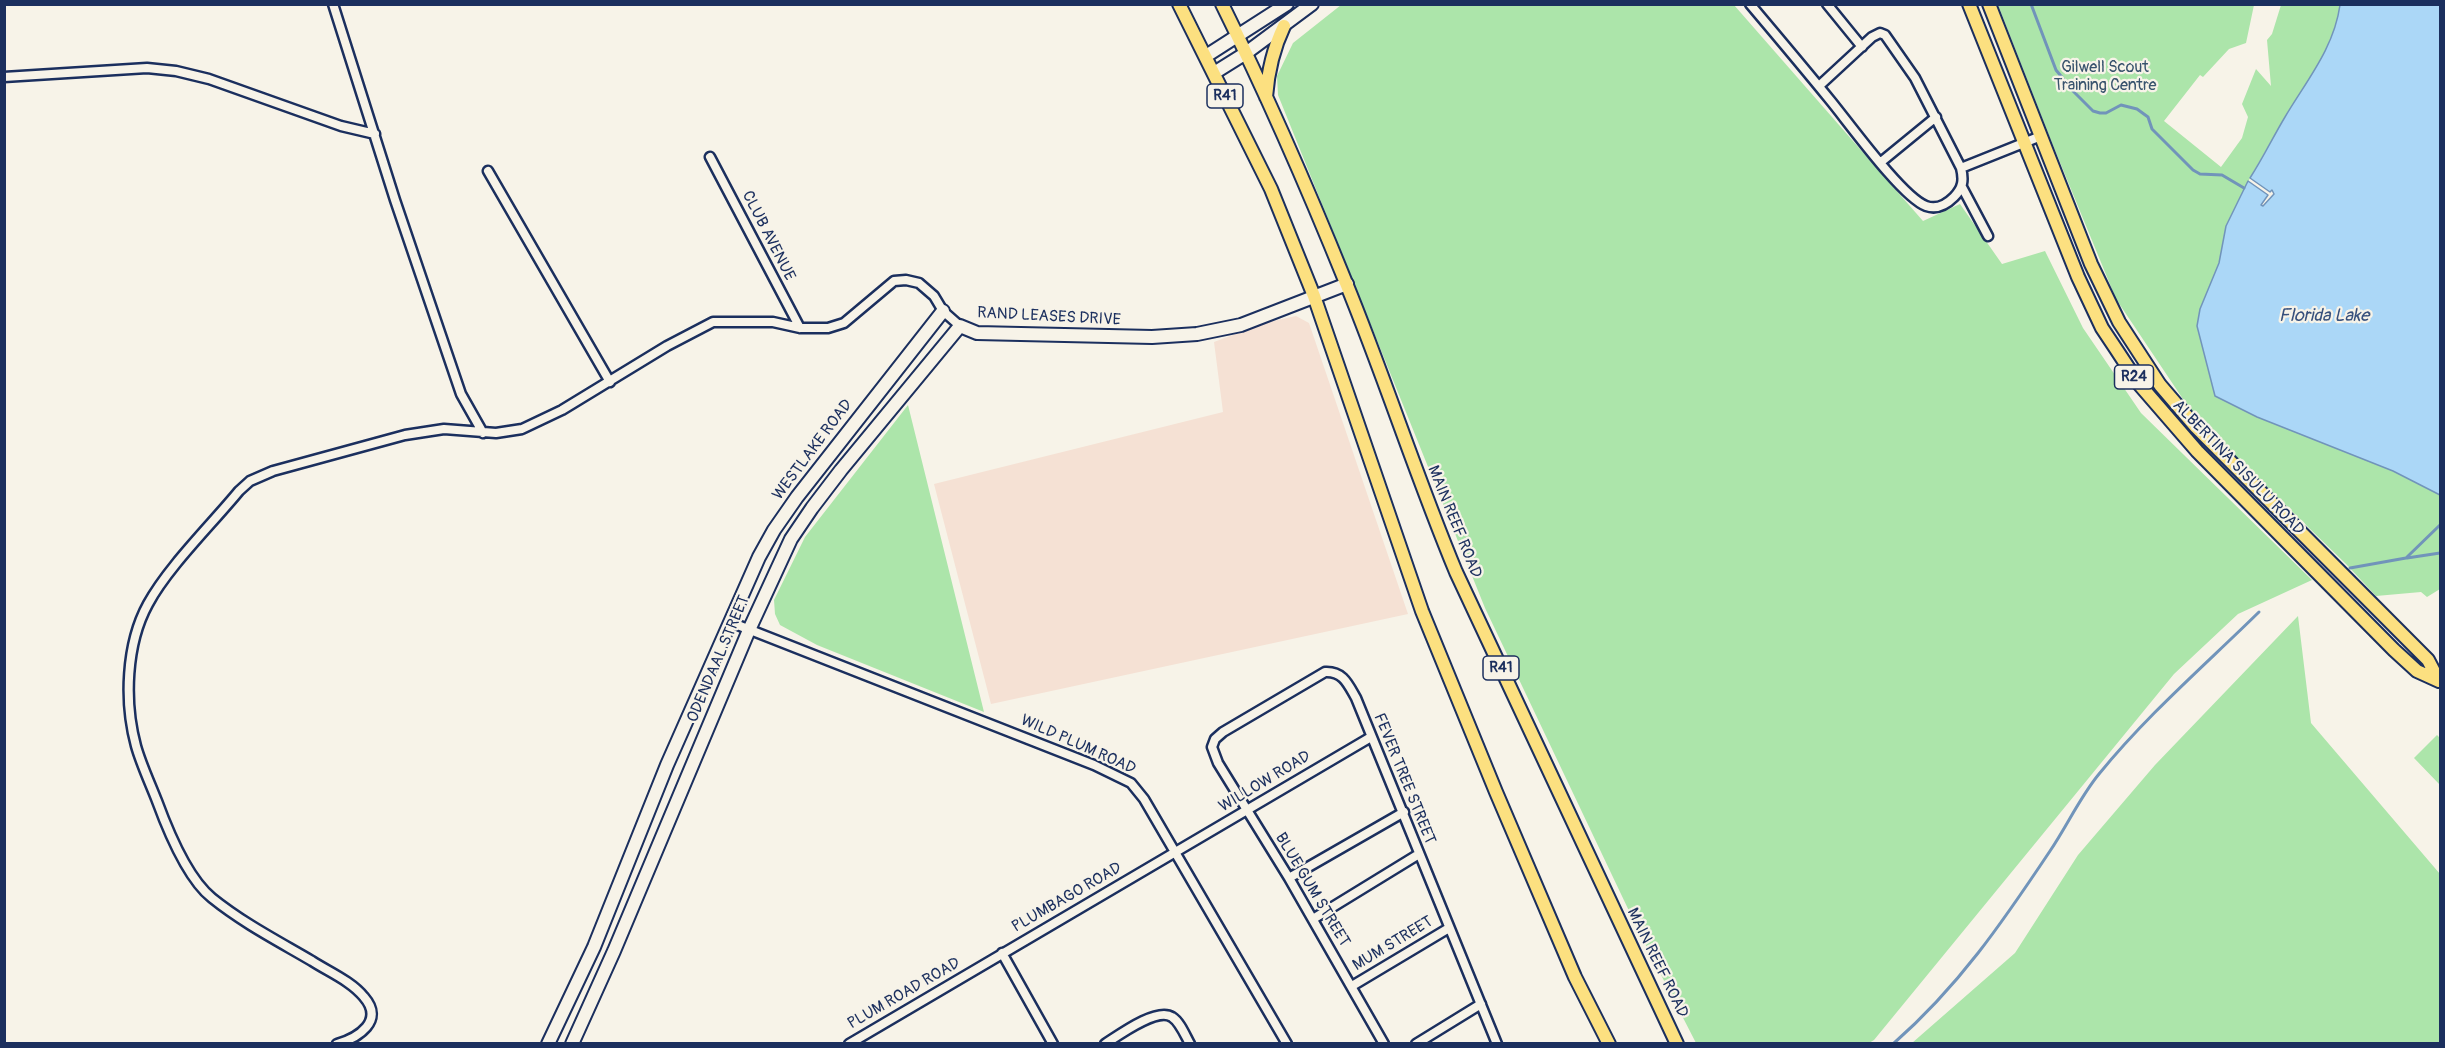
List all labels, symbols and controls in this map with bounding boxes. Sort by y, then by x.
park label: Gilwell Scout Training Centre [2054,58,2156,96]
road number: R41 [1207,84,1243,108]
street label: CLUB AVENUE [737,188,799,284]
street label: RAND LEASES DRIVE [977,304,1121,330]
water label: Florida Lake [2279,305,2369,327]
road number: R24 [2114,365,2154,389]
street label: WESTLAKE ROAD [769,396,857,504]
street label: ALBERTINA SISULU ROAD [2168,396,2308,540]
street label: MAIN REEF ROAD [1423,463,1485,581]
street label: ODENDAAL STREET [684,593,754,725]
road number: R41 [1483,656,1519,680]
street label: WILD PLUM ROAD [1017,711,1139,779]
street label: FEVER TREE STREET [1369,711,1439,847]
street label: WILLOW ROAD [1216,747,1314,817]
street label: BLUE GUM STREET [1270,829,1354,951]
street label: PLUMBAGO ROAD [1009,859,1125,937]
street label: MAIN REEF ROAD [1622,905,1692,1021]
street label: MUM STREET [1349,913,1437,975]
street label: PLUM ROAD ROAD [844,954,964,1034]

